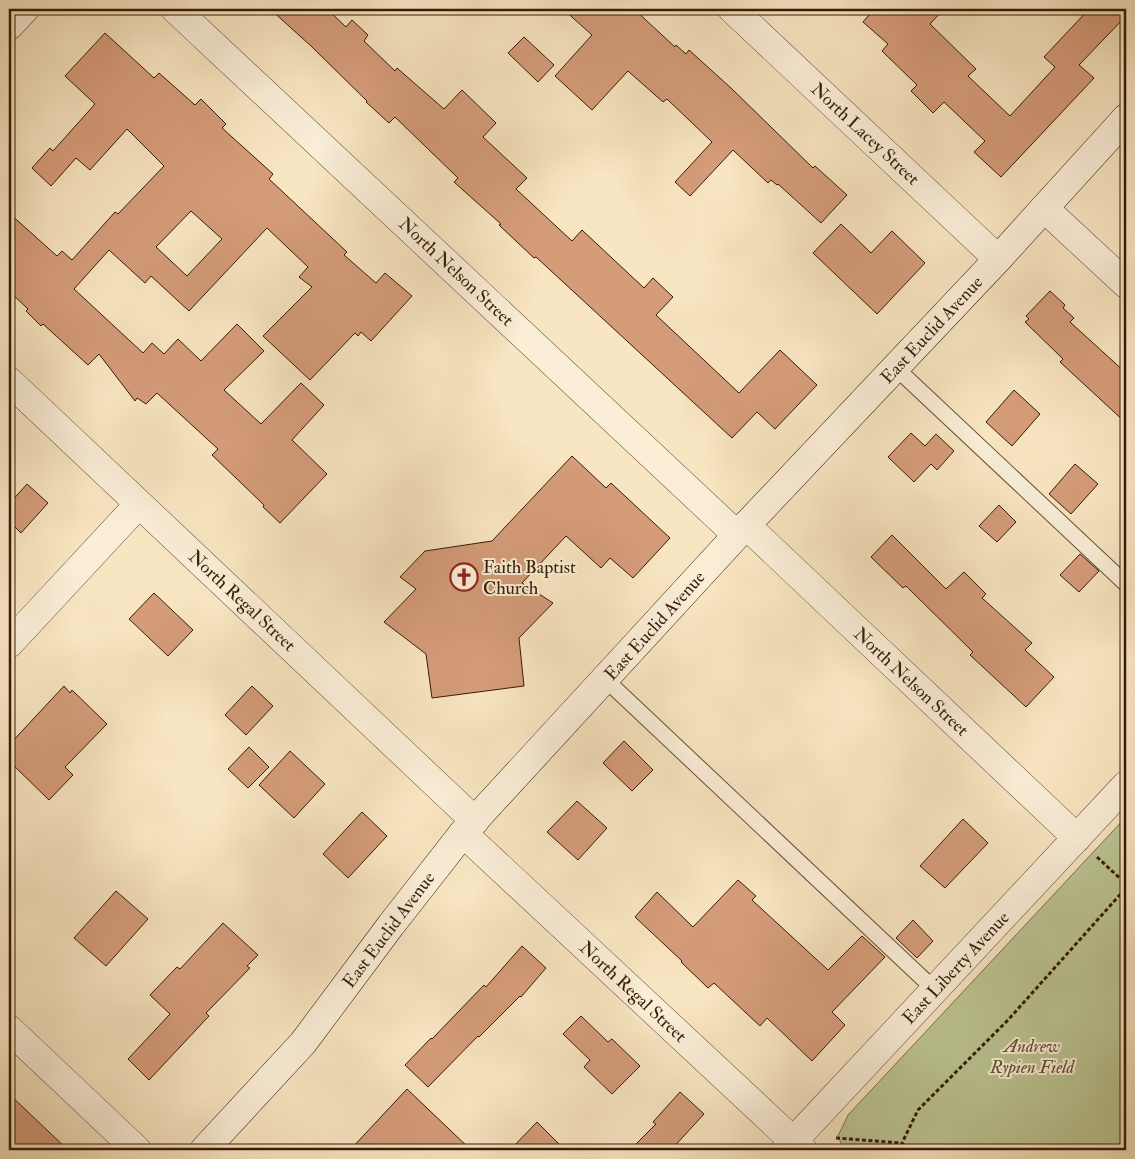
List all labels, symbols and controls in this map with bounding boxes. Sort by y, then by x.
street label: North Lacey Street [806,78,924,190]
street label: North Nelson Street [394,213,519,331]
street label: East Euclid Avenue [876,271,988,389]
street label: North Regal Street [184,545,301,657]
place label: Faith Baptist Church [483,556,576,600]
church icon: Faith Baptist Church [449,562,479,592]
street label: East Euclid Avenue [600,566,711,686]
street label: North Nelson Street [849,623,974,741]
street label: East Euclid Avenue [338,867,441,993]
street label: East Liberty Avenue [898,906,1015,1029]
street label: North Regal Street [575,936,692,1048]
park label: Andrew Rypien Field [989,1035,1075,1079]

